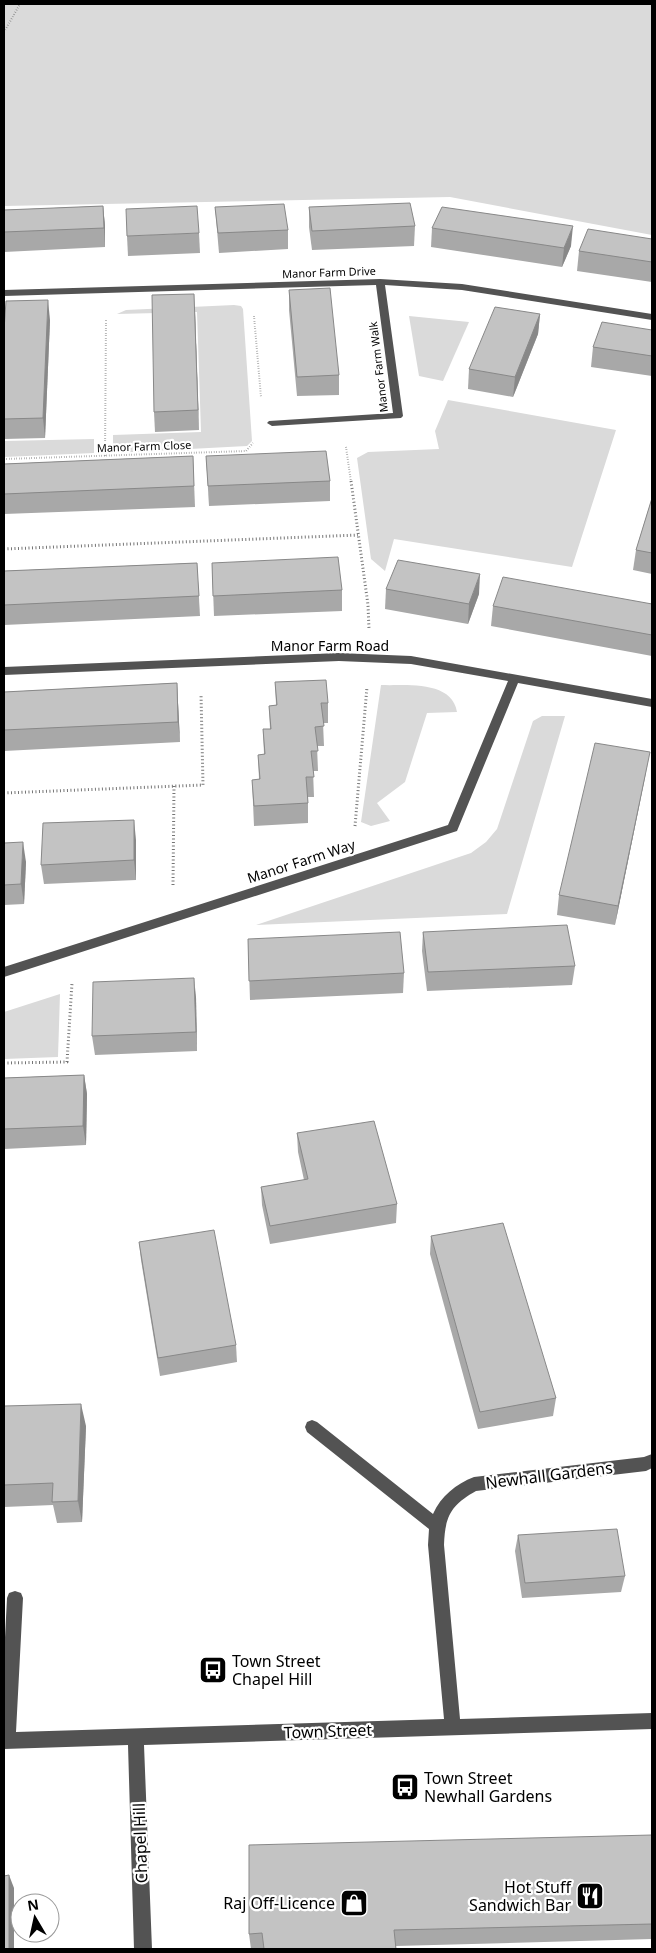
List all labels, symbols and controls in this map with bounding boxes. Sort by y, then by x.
street label: Manor Farm Drive [282,263,376,281]
street label: Manor Farm Walk [365,321,391,413]
street label: Manor Farm Close [97,437,191,455]
street label: Manor Farm Road [271,636,389,655]
street label: Manor Farm Way [245,834,358,887]
street label: Newhall Gardens [484,1456,614,1494]
place label: Town Street Chapel Hill [232,1650,321,1690]
bus stop icon: Town Street Chapel Hill [198,1655,228,1685]
street label: Town Street [283,1718,373,1744]
place label: Town Street Newhall Gardens [424,1767,552,1807]
bus stop icon: Town Street Newhall Gardens [390,1772,420,1802]
street label: Chapel Hill [128,1802,152,1884]
place label: Hot Stuff Sandwich Bar [469,1876,572,1916]
restaurant icon: Hot Stuff Sandwich Bar [575,1881,605,1911]
shop icon: Raj Off-Licence [339,1888,369,1918]
place label: Raj Off-Licence [223,1892,335,1914]
north arrow [10,1893,60,1943]
text: N [26,1894,40,1915]

